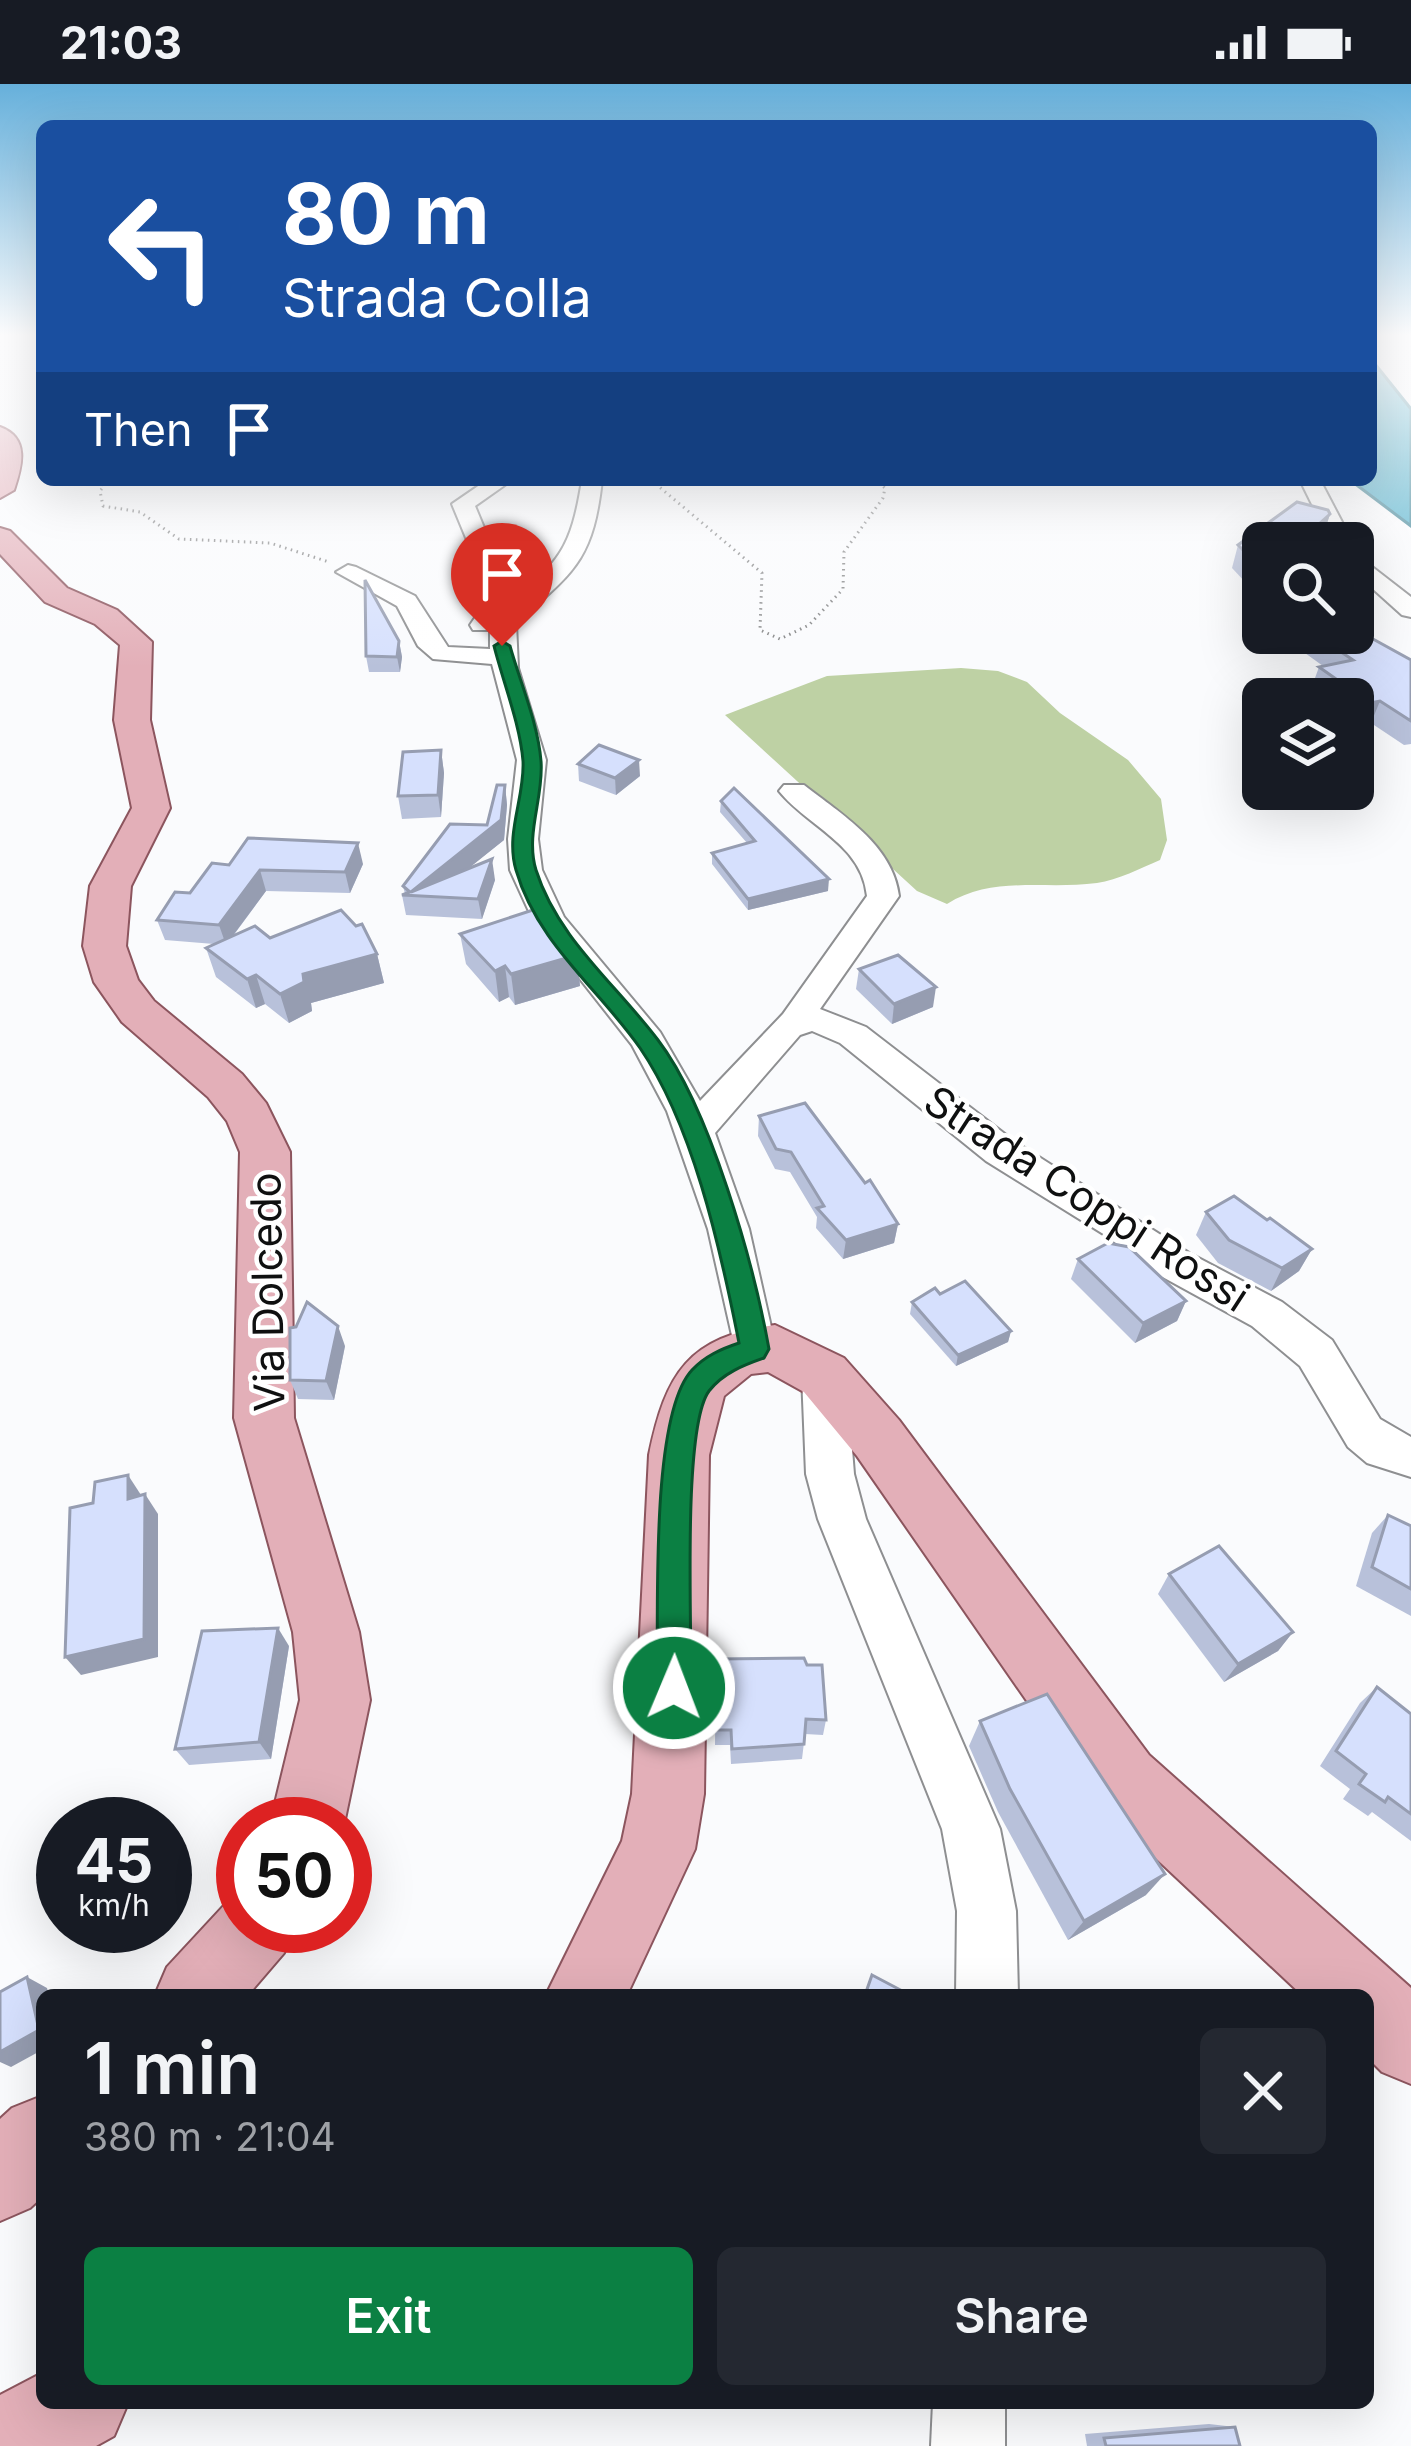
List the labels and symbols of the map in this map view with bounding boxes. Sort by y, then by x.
pin [451,523,553,646]
street label: Strada Coppi Rossi [915,1074,1259,1322]
street label: Via Dolcedo [239,1172,295,1412]
position arrow [611,1625,737,1751]
speed limit sign: 50 [216,1797,372,1953]

